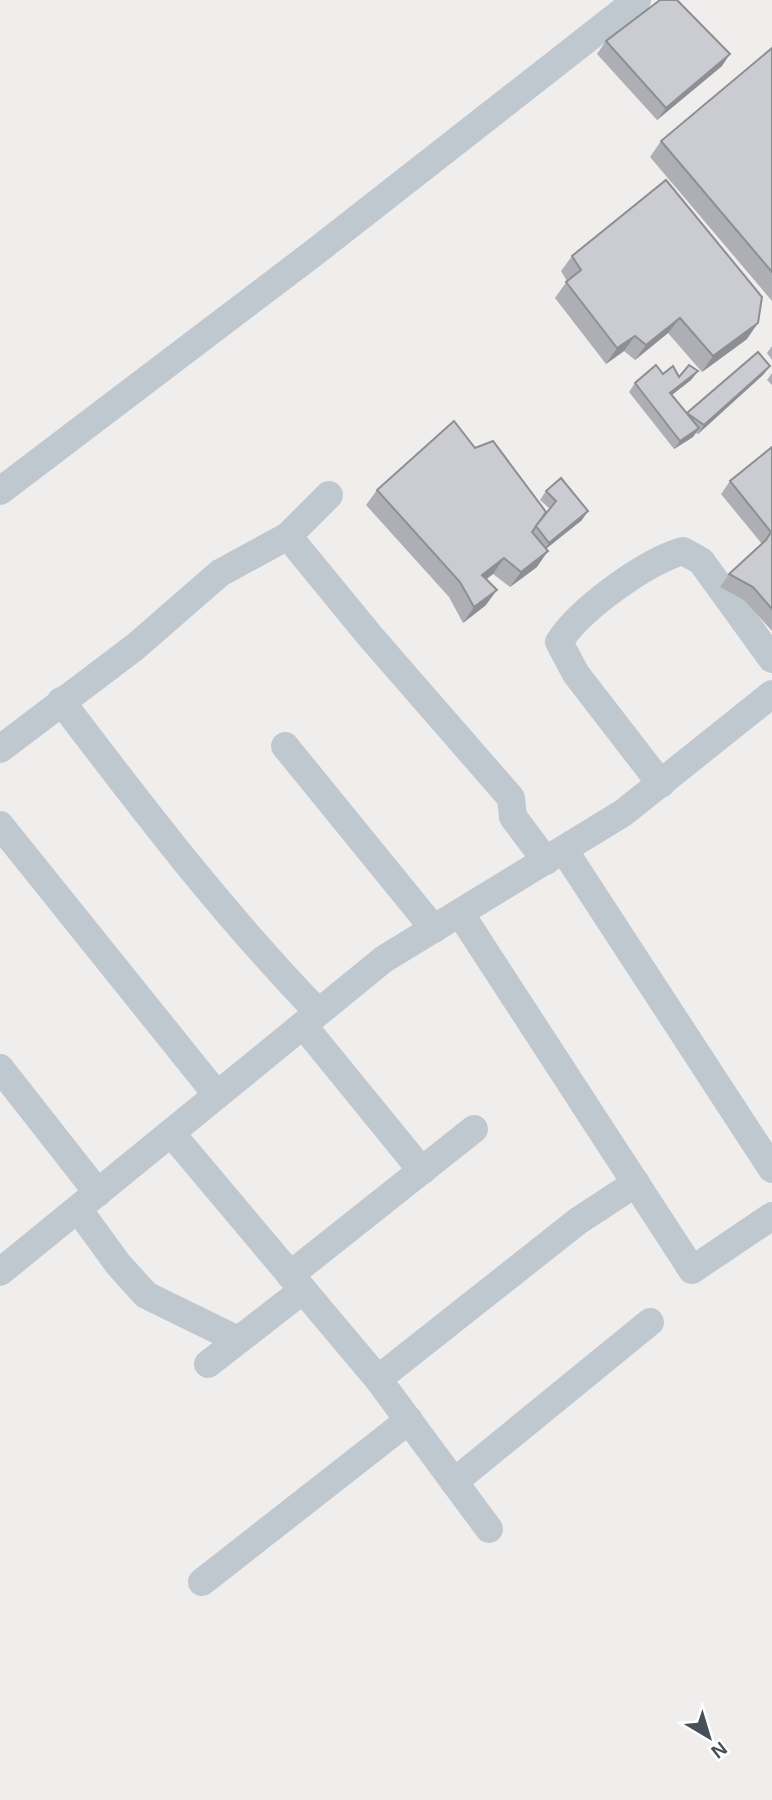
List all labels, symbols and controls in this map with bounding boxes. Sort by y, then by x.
north arrow [674,1702,744,1772]
text: N [707,1738,731,1763]

